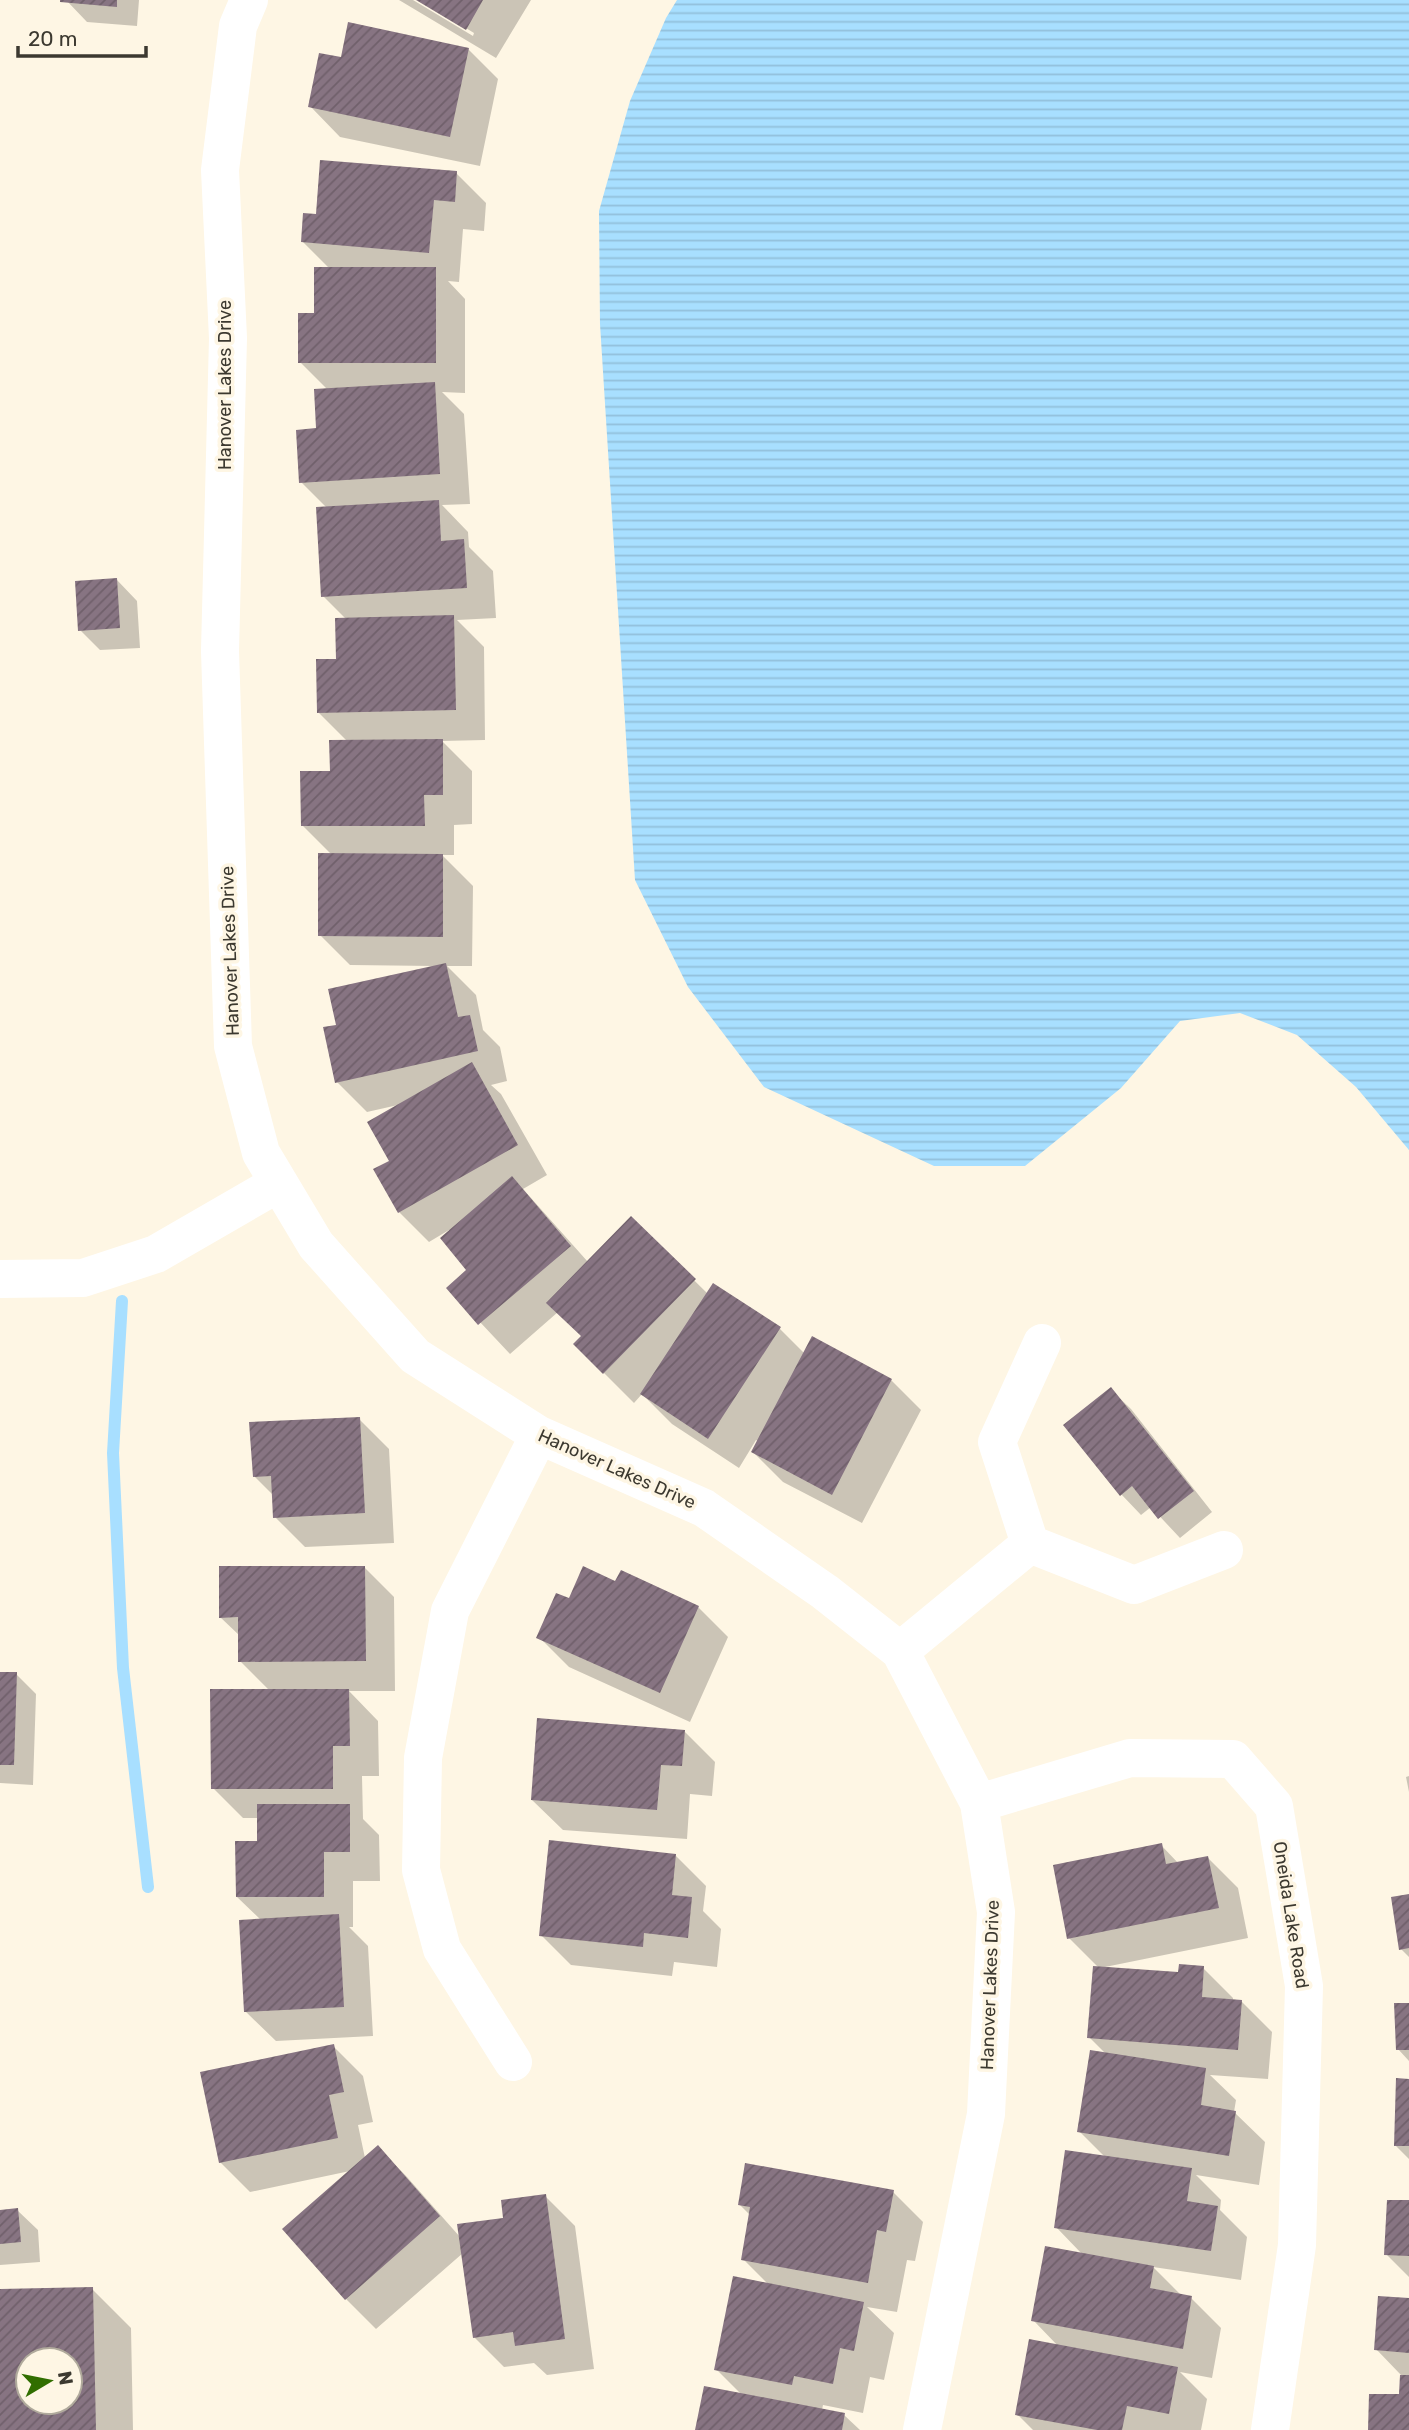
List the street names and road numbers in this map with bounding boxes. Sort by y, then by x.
street label: Hanover Lakes Drive [214,300,236,470]
street label: Hanover Lakes Drive [216,866,244,1036]
street label: Hanover Lakes Drive [535,1424,699,1514]
street label: Oneida Lake Road [1269,1840,1313,1990]
street label: Hanover Lakes Drive [976,1900,1004,2070]

